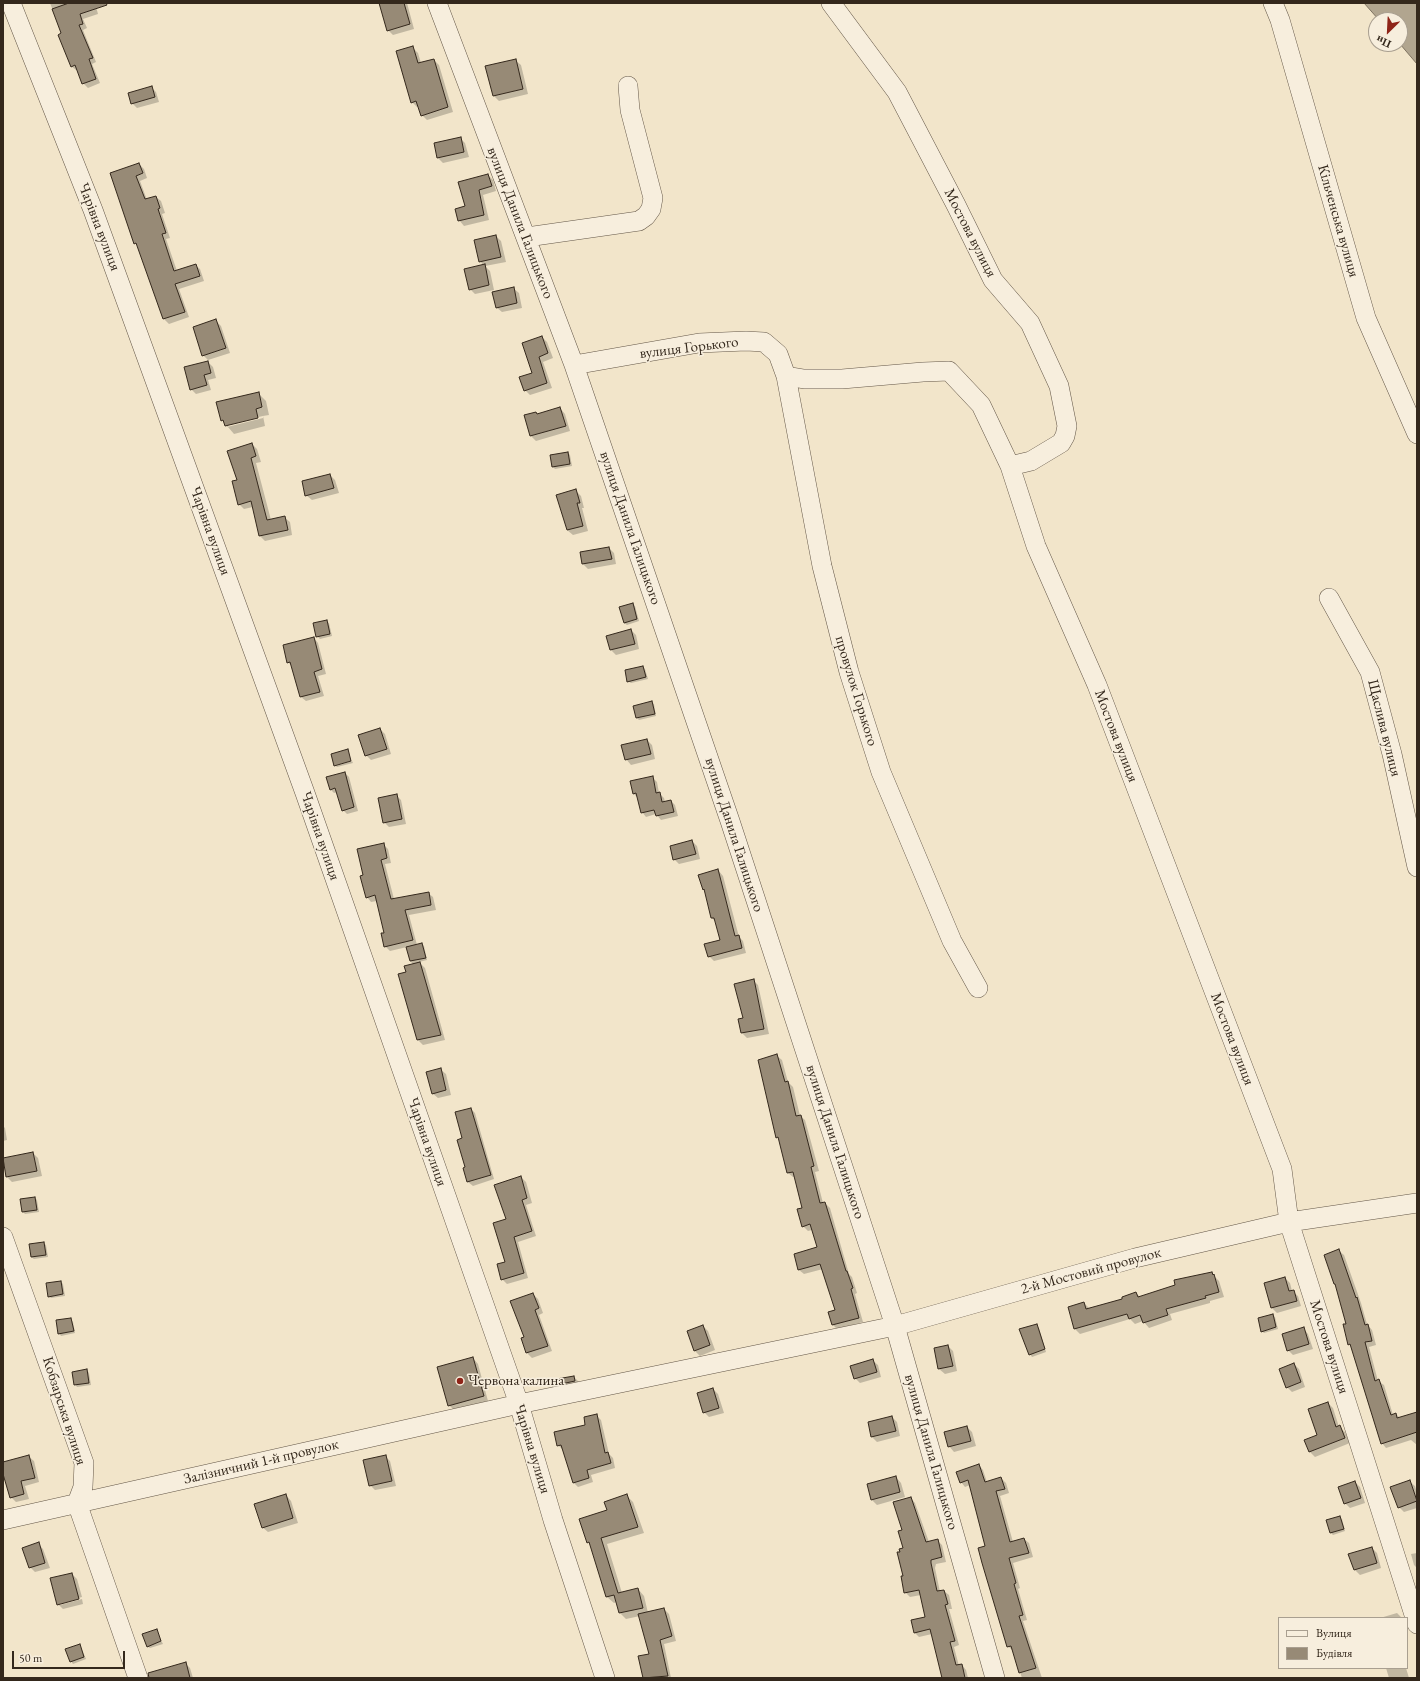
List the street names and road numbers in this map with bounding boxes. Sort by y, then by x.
street label: вулиця Данила Галицького [483,145,557,301]
street label: Кільченська вулиця [1313,163,1363,279]
street label: Чарівна вулиця [74,181,124,273]
street label: Мостова вулиця [940,185,1000,281]
street label: вулиця Горького [639,333,739,363]
street label: вулиця Данила Галицького [595,449,665,607]
street label: Чарівна вулиця [186,484,234,578]
street label: провулок Горького [831,634,881,748]
street label: Щаслива вулиця [1363,678,1405,778]
street label: Мостова вулиця [1090,687,1142,785]
street label: вулиця Данила Галицького [701,756,767,914]
street label: Чарівна вулиця [296,789,344,883]
street label: Мостова вулиця [1206,990,1258,1088]
street label: вулиця Данила Галицького [802,1063,868,1221]
street label: Чарівна вулиця [403,1095,451,1189]
street label: 2-й Мостовий провулок [1019,1244,1163,1298]
street label: Мостова вулиця [1305,1298,1353,1396]
street label: Кобзарська вулиця [38,1355,90,1467]
street label: вулиця Данила Галицького [900,1372,962,1532]
street label: Чарівна вулиця [510,1402,554,1496]
street label: Залізничний 1-й провулок [182,1435,340,1489]

